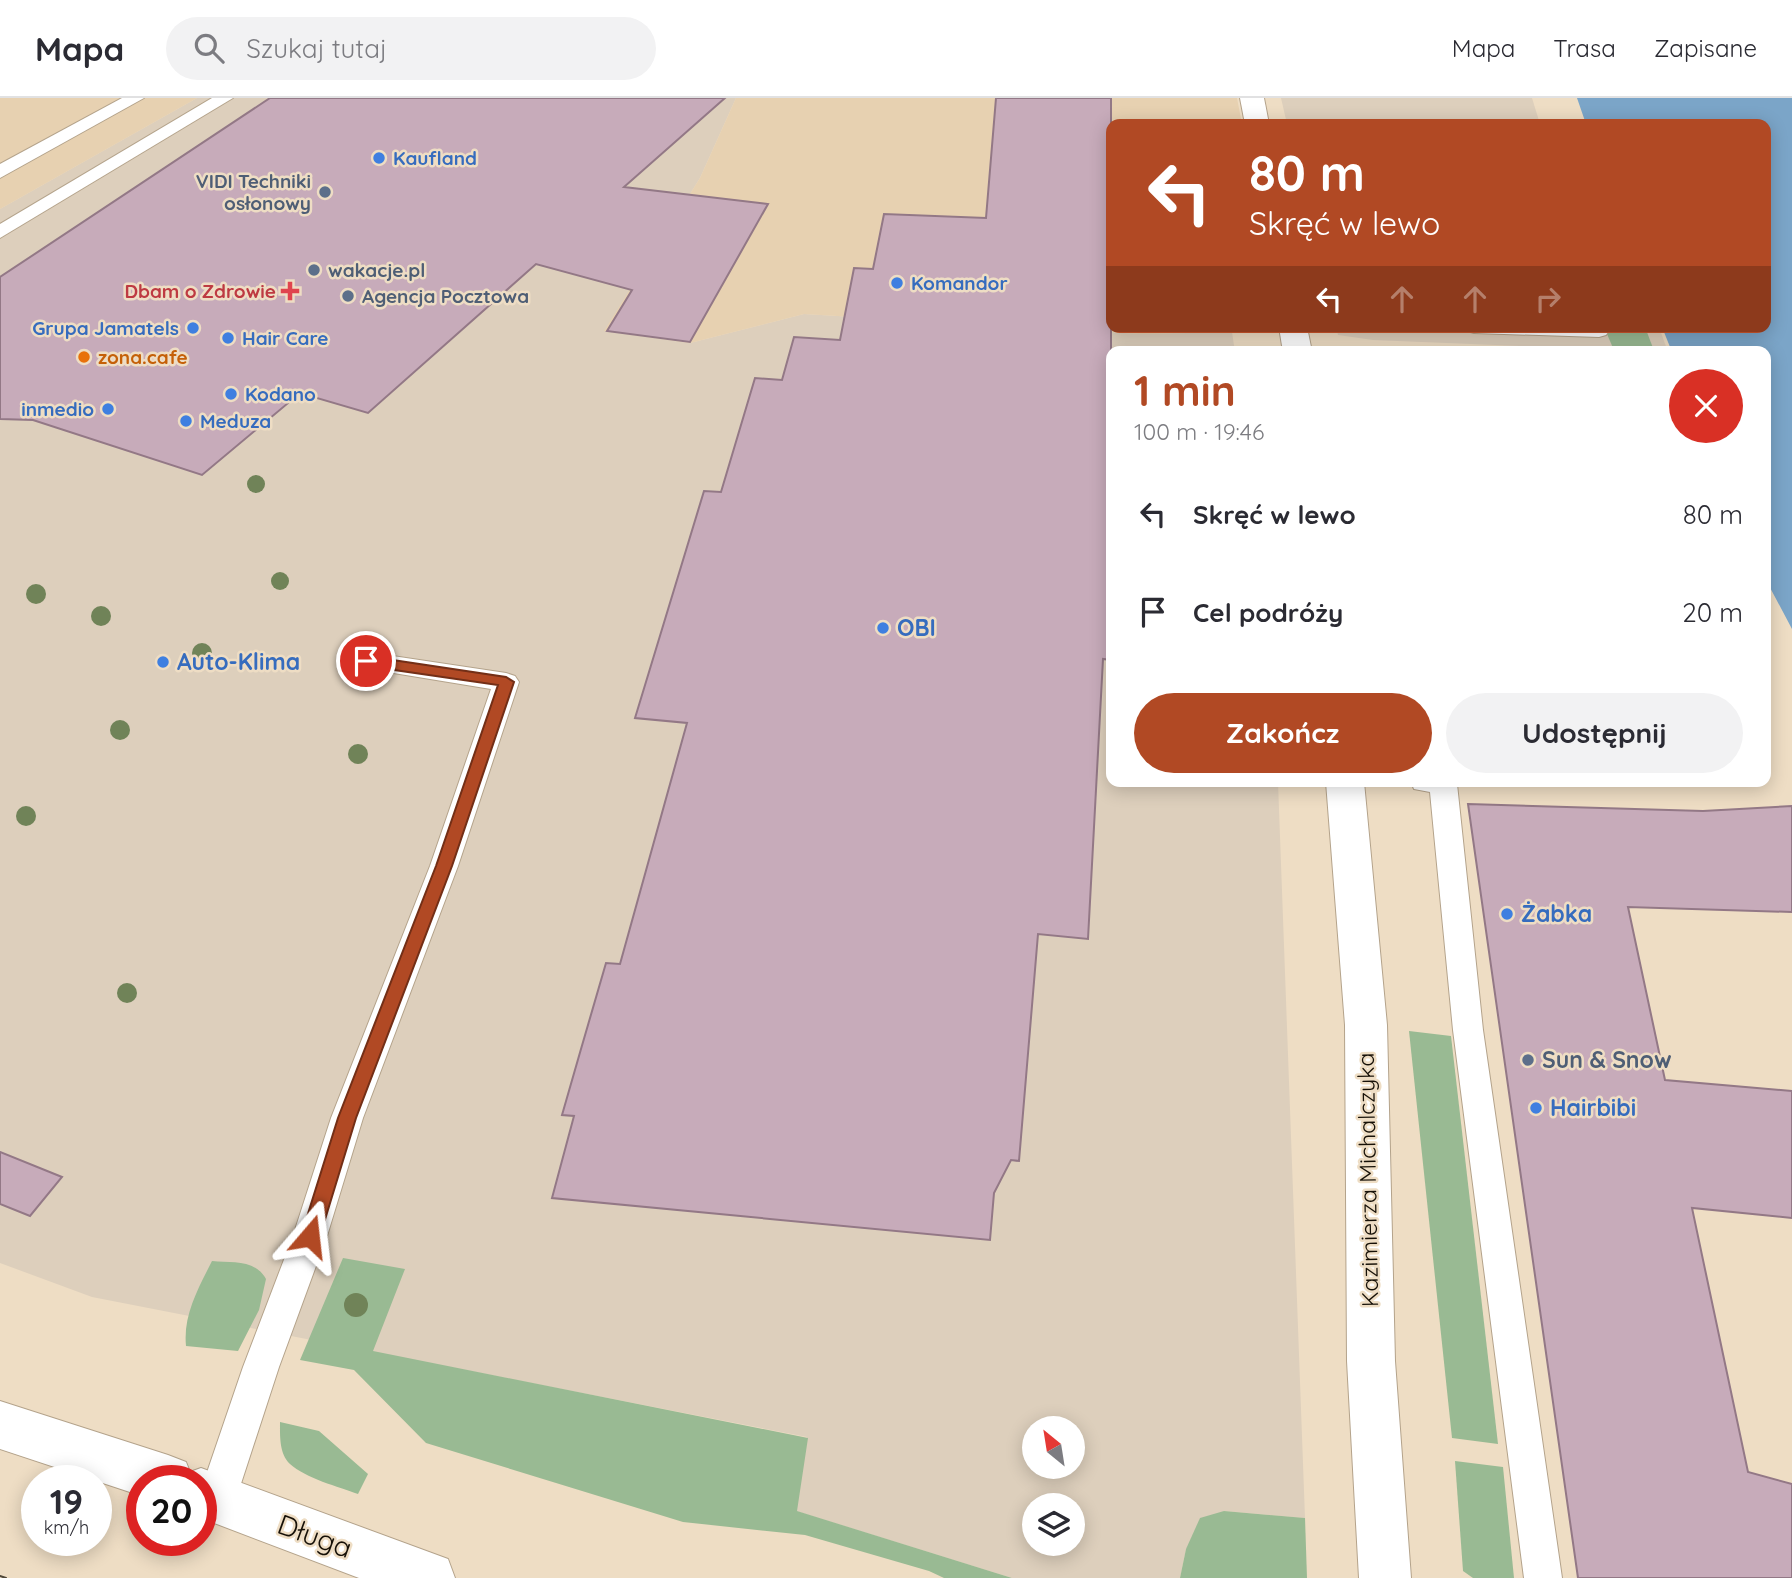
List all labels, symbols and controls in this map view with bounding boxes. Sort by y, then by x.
search box [166,17,656,80]
text: Mapa [35,28,124,69]
icon: search [190,29,228,67]
text: Szukaj tutaj [246,32,387,65]
text: Mapa [1452,33,1515,63]
text: Trasa [1553,33,1616,63]
text: Zapisane [1654,33,1757,63]
text: 80 m [1249,142,1365,203]
place label: Kaufland [393,146,477,170]
icon: left [1134,147,1225,238]
marker: Kaufland [371,150,387,166]
place label: VIDI Techniki osłonowy [196,169,311,215]
marker: VIDI Techniki osłonowy [317,184,333,200]
text: Skręć w lewo [1249,203,1440,243]
place label: wakacje.pl [328,258,425,282]
marker: wakacje.pl [306,262,322,278]
place label: Komandor [911,271,1008,295]
marker: Komandor [889,275,905,291]
place label: Dbam o Zdrowie [124,279,276,303]
icon: left [1310,280,1348,318]
icon: ahead [1383,280,1421,318]
icon: ahead [1456,280,1494,318]
icon: right [1529,280,1567,318]
marker: Dbam o Zdrowie [282,283,298,299]
place label: Agencja Pocztowa [362,284,529,308]
marker: Agencja Pocztowa [340,288,356,304]
place label: Grupa Jamatels [32,316,179,340]
marker: Grupa Jamatels [185,320,201,336]
place label: Hair Care [242,326,329,350]
marker: Hair Care [220,330,236,346]
place label: zona.cafe [98,345,188,369]
marker: zona.cafe [76,349,92,365]
text: 1 min [1134,364,1236,417]
button: close [1669,369,1743,443]
place label: Kodano [245,382,316,406]
marker: Kodano [223,386,239,402]
place label: inmedio [21,397,94,421]
marker: inmedio [100,401,116,417]
place label: Meduza [200,409,271,433]
marker: Meduza [178,413,194,429]
text: 100 m · 19:46 [1134,417,1264,446]
icon: left [1134,495,1172,533]
text: Skręć w lewo [1193,498,1356,531]
text: 80 m [1683,498,1743,531]
icon: arrive [1134,593,1172,631]
text: Cel podróży [1193,596,1343,629]
text: 20 m [1682,596,1743,629]
place label: OBI [897,613,936,642]
marker: OBI [875,620,891,636]
pin [336,631,396,691]
icon: arrive [347,642,385,680]
place label: Auto-Klima [177,647,300,676]
marker: Auto-Klima [155,654,171,670]
button: Zakończ [1134,693,1432,773]
button: Udostępnij [1446,693,1743,773]
place label: Żabka [1521,899,1592,928]
marker: Żabka [1499,906,1515,922]
place label: Sun & Snow [1542,1045,1672,1074]
marker: Sun & Snow [1520,1052,1536,1068]
street label: Kazimierza Michalczyka [1351,1053,1384,1307]
place label: Hairbibi [1550,1093,1636,1122]
marker: Hairbibi [1528,1100,1544,1116]
position arrow [273,1199,347,1273]
north arrow [1022,1416,1085,1479]
map controls [1022,1416,1085,1556]
speed limit sign: 20 [126,1465,217,1556]
text: 19 [50,1479,83,1523]
button: layers [1022,1493,1085,1556]
street label: Długa [273,1506,357,1565]
text: km/h [44,1516,89,1539]

